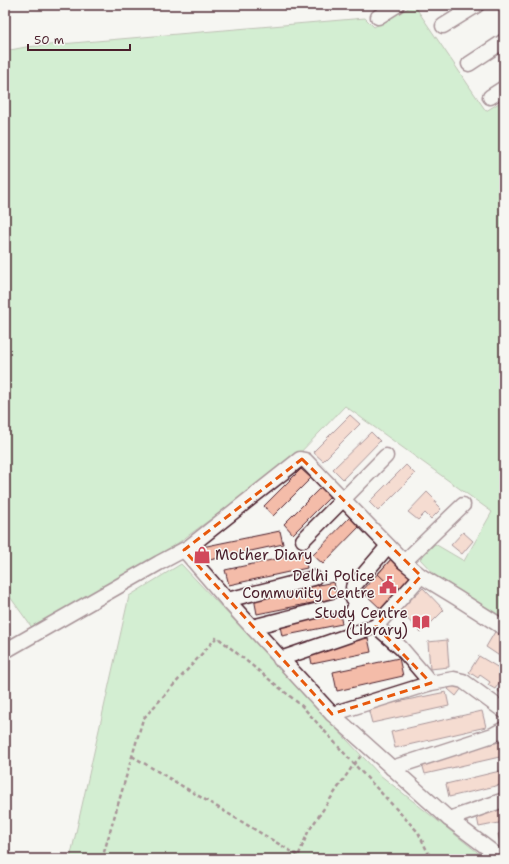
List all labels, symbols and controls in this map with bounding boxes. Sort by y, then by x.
scale bar [28,26,130,52]
text: 50 m [34,32,64,48]
shop icon: Mother Diary [192,545,212,565]
place label: Mother Diary [215,545,313,565]
place label: Delhi Police Community Centre [242,566,375,603]
public building icon: Delhi Police Community Centre [378,575,398,595]
place label: Study Centre (Library) [314,603,408,640]
library icon: Study Centre (Library) [411,612,431,632]

